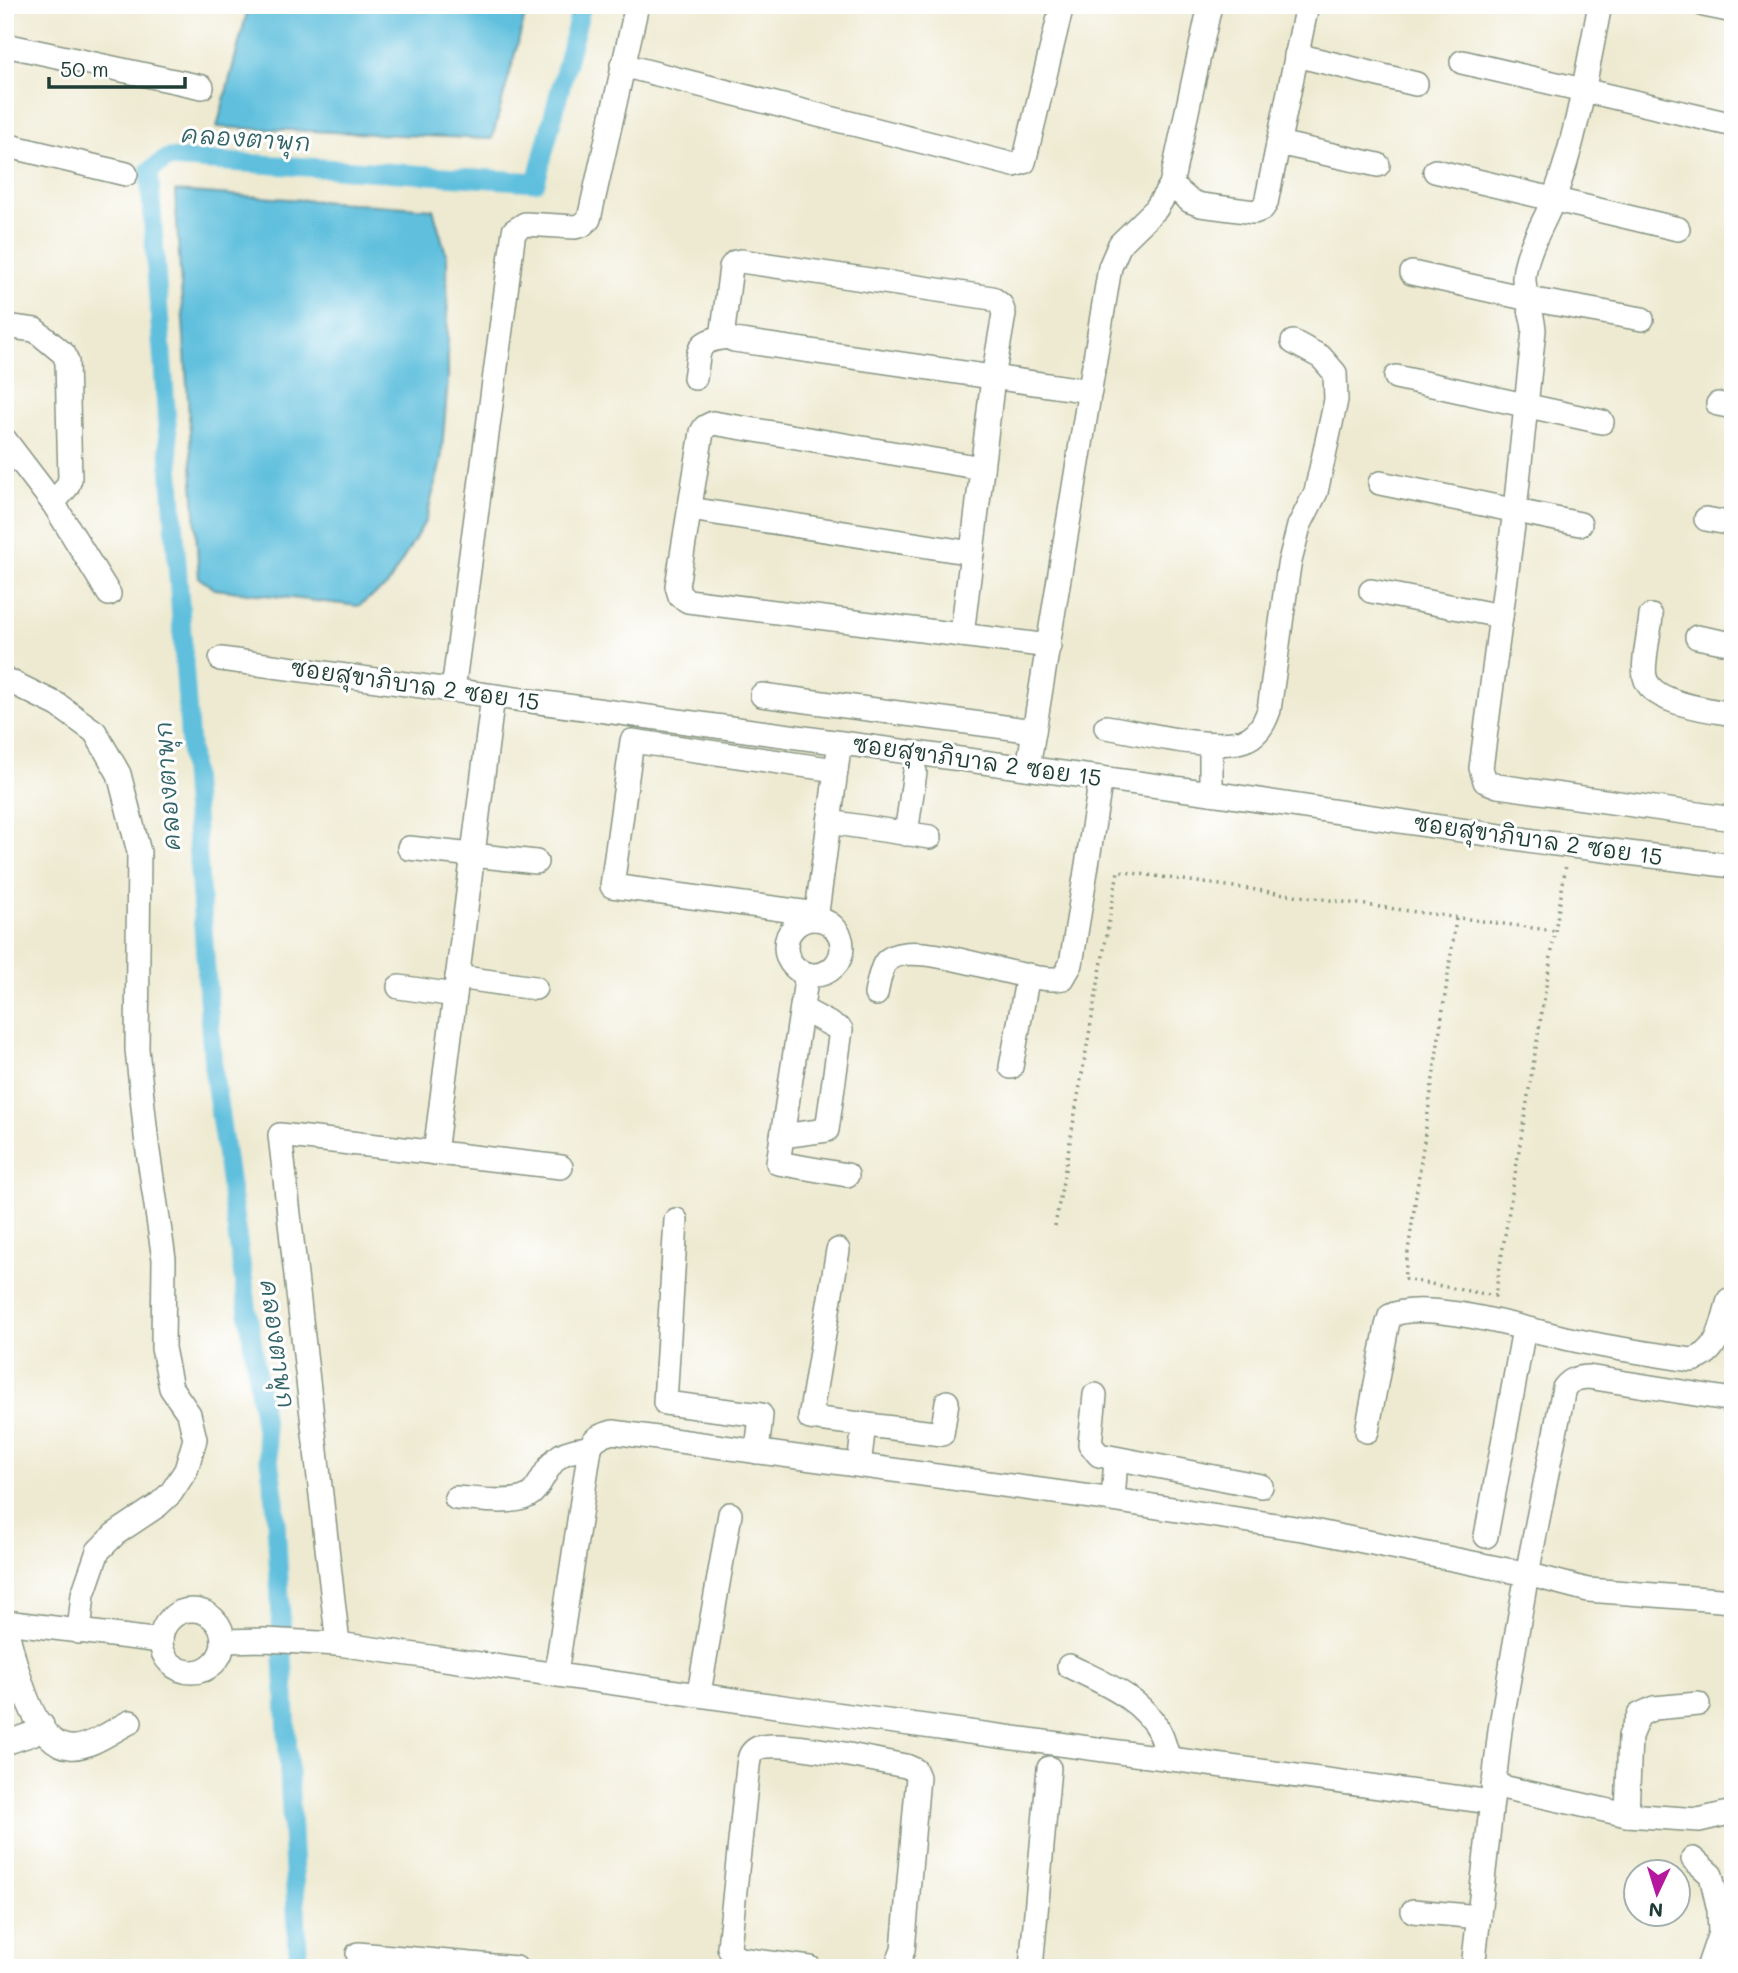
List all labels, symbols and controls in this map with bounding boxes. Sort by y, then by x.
scale bar [49,46,186,90]
text: 50 m [60,55,109,82]
water label: คลองตาพุก [180,118,312,160]
street label: ซอยสุขาภิบาล 2 ซอย 15 [288,652,542,719]
water label: คลองตาพุก [147,720,189,852]
street label: ซอยสุขาภิบาล 2 ซอย 15 [850,728,1104,795]
street label: ซอยสุขาภิบาล 2 ซอย 15 [1411,807,1665,874]
water label: คลองตาพุก [251,1277,303,1411]
north arrow [1622,1857,1692,1927]
text: N [1648,1897,1664,1923]

